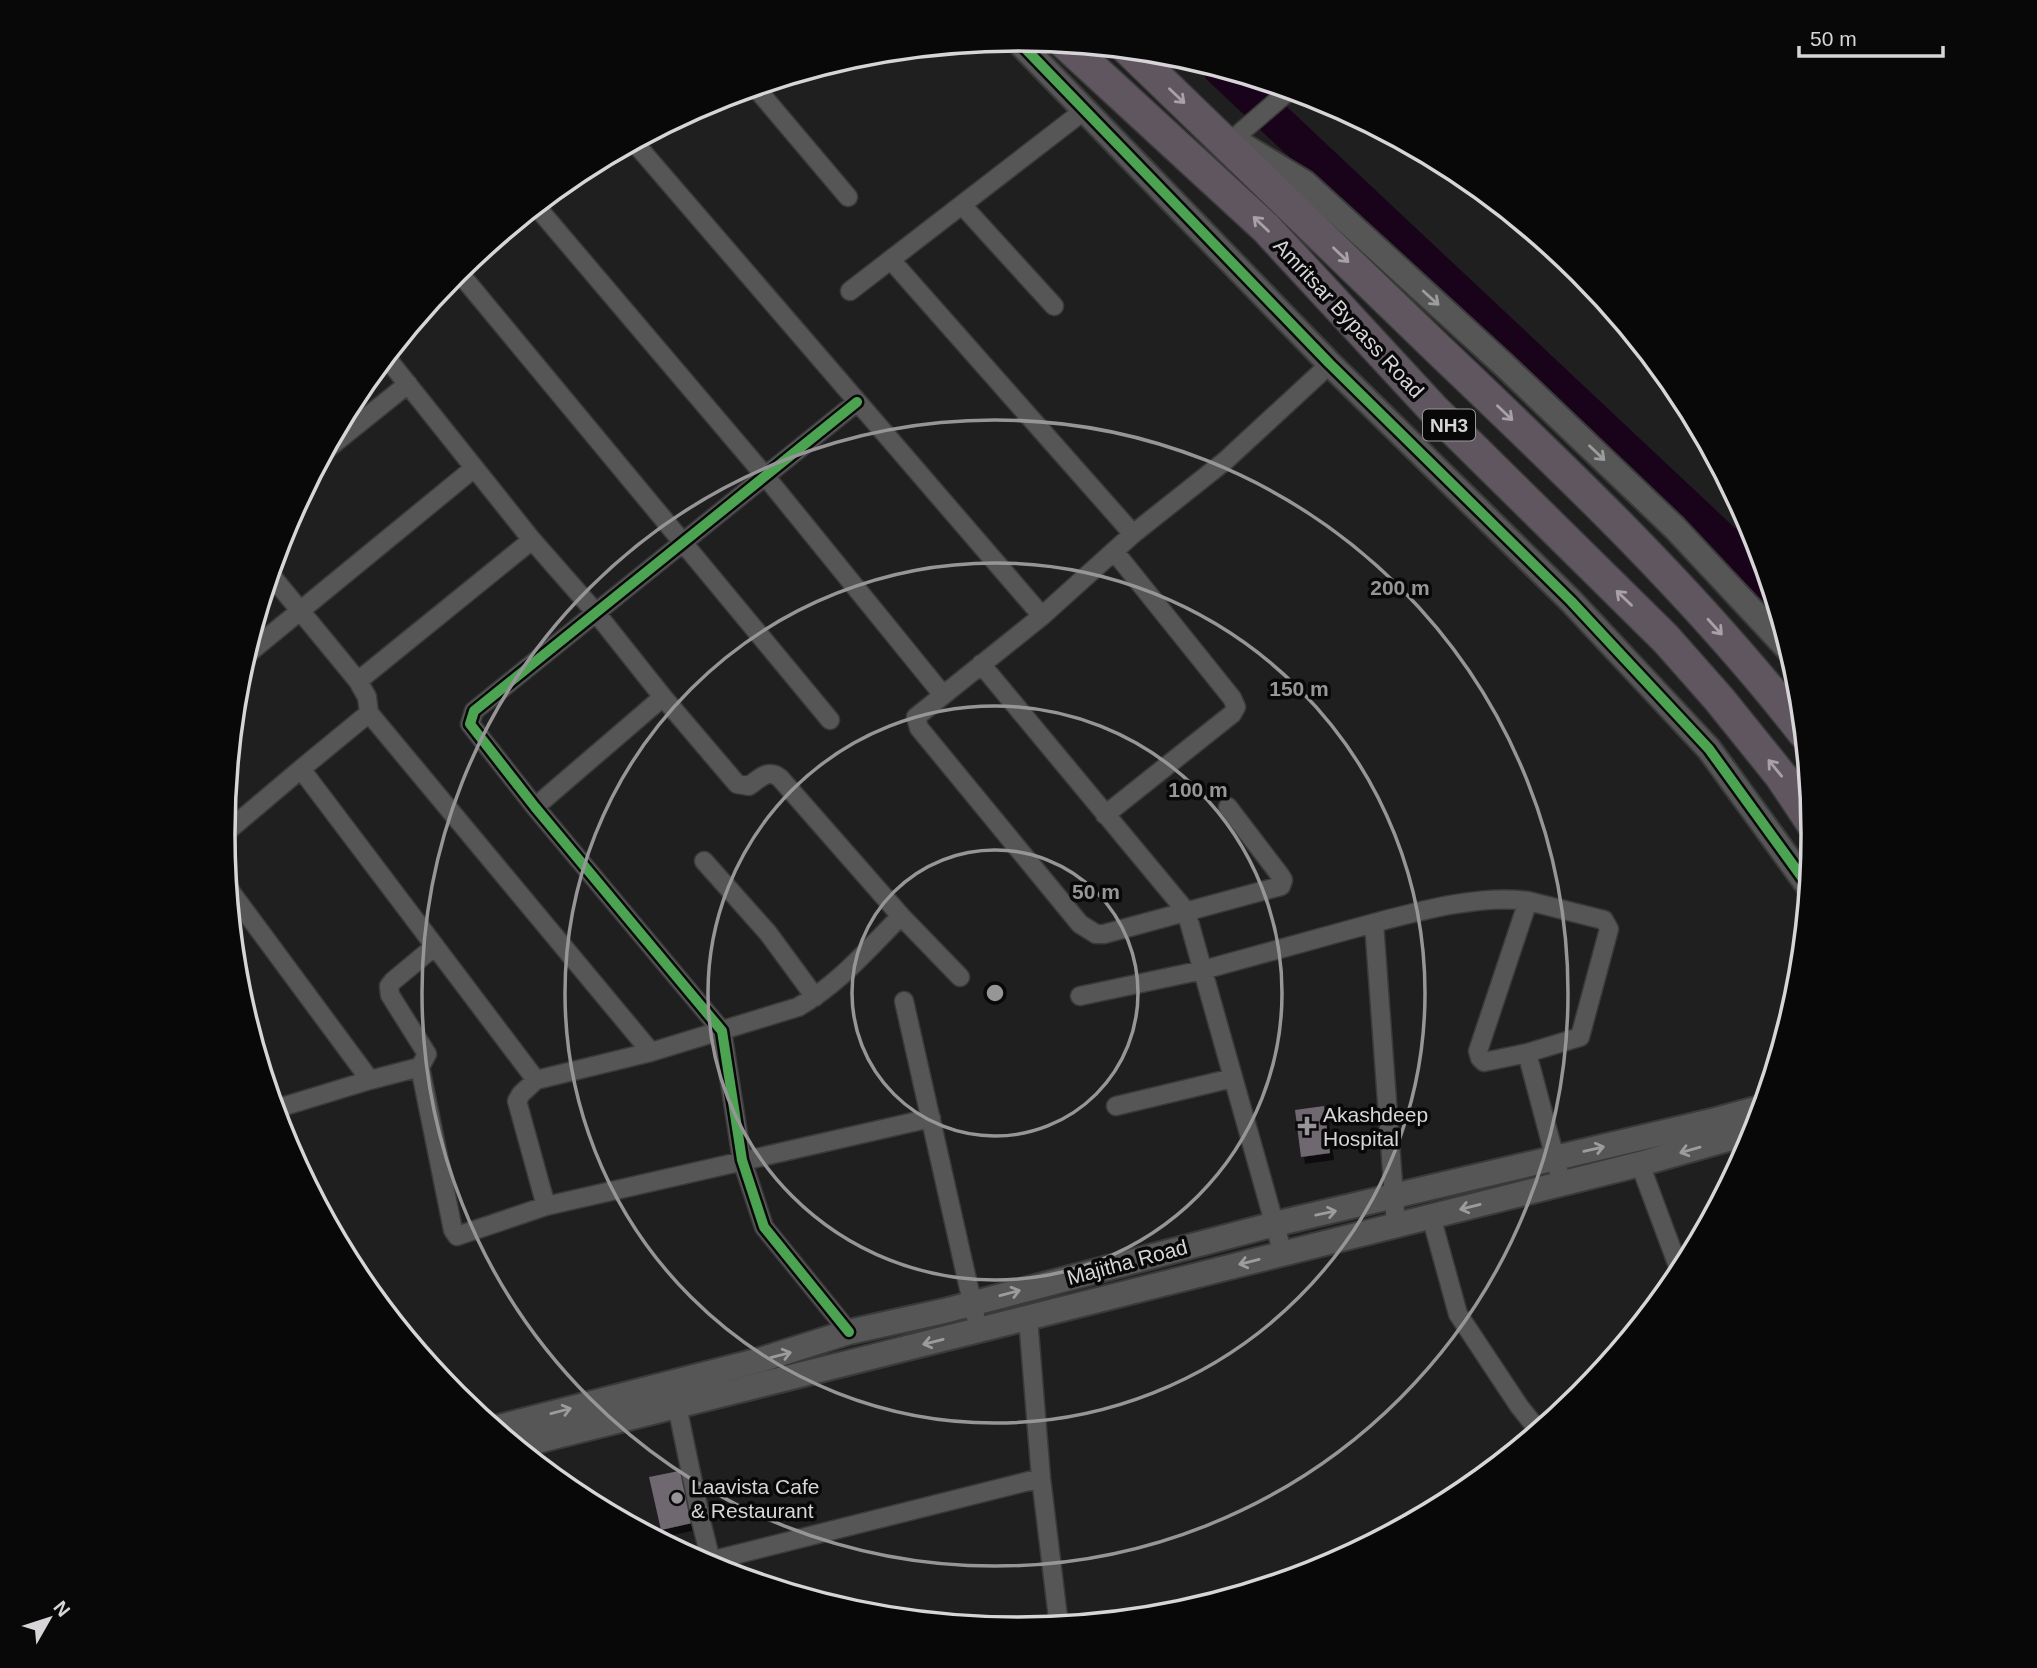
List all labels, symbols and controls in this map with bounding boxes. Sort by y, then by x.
scale bar [1799,14,1942,58]
text: 50 m [1810,27,1857,50]
one-way arrow [1169,88,1186,105]
one-way arrow [1252,215,1269,232]
street label: Amritsar Bypass Road [1269,234,1429,402]
one-way arrow [1332,246,1349,263]
one-way arrow [1422,290,1440,306]
one-way arrow [1496,404,1513,421]
road number: NH3 [1423,410,1475,440]
one-way arrow [1588,445,1605,462]
text: 200 m [1370,576,1430,599]
one-way arrow [1615,590,1632,607]
one-way arrow [1707,618,1724,635]
text: 150 m [1269,677,1329,700]
one-way arrow [1767,759,1782,778]
text: 100 m [1168,778,1228,801]
text: 50 m [1072,880,1120,903]
centre of rings [983,981,1007,1005]
place label: Akashdeep Hospital [1323,1103,1428,1150]
marker: Akashdeep Hospital [1297,1116,1317,1136]
one-way arrow [1583,1141,1605,1154]
one-way arrow [1679,1144,1702,1157]
one-way arrow [1459,1201,1482,1214]
one-way arrow [1314,1205,1336,1218]
street label: Majitha Road [1064,1235,1190,1289]
one-way arrow [1238,1256,1261,1269]
one-way arrow [998,1286,1021,1299]
one-way arrow [923,1336,945,1349]
one-way arrow [770,1347,792,1360]
one-way arrow [549,1404,571,1417]
place label: Laavista Cafe & Restaurant [691,1475,819,1522]
marker: Laavista Cafe & Restaurant [669,1490,685,1506]
north arrow [14,1584,84,1654]
text: N [49,1597,74,1621]

